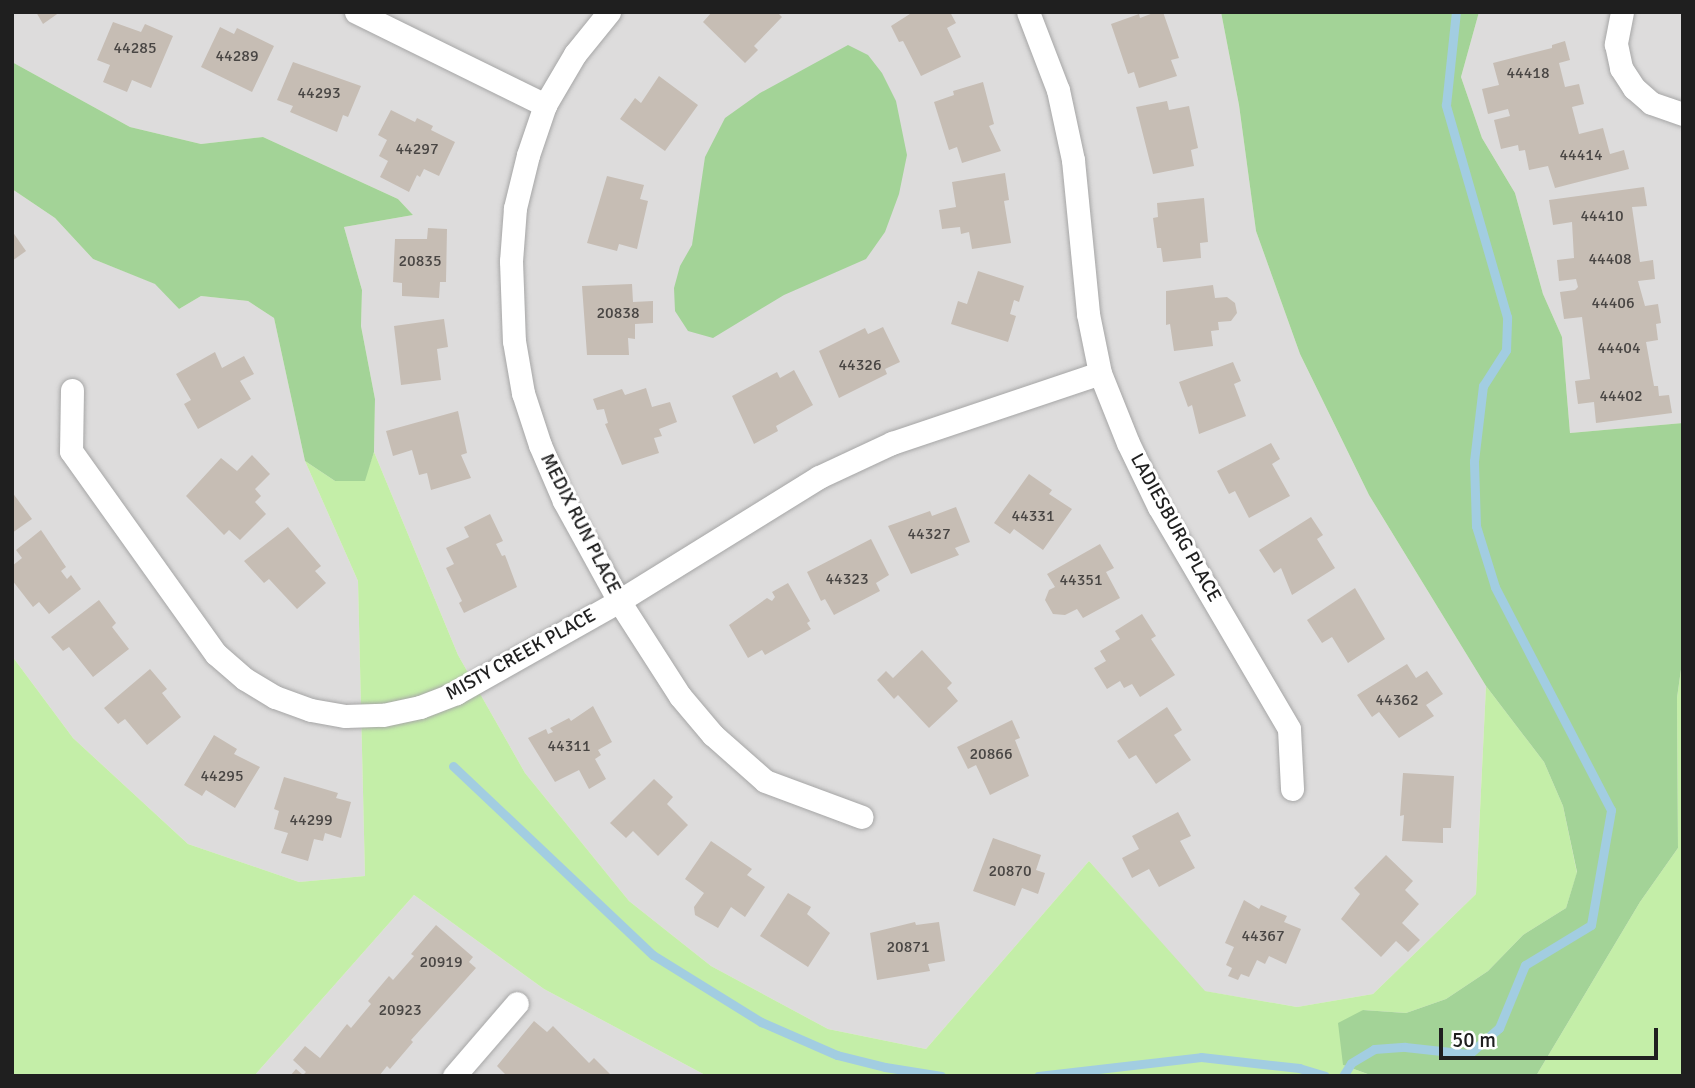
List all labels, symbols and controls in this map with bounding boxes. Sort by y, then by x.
house number: 44285 [113,38,157,58]
house number: 44289 [215,46,259,66]
house number: 44418 [1506,63,1550,83]
house number: 44293 [297,83,341,103]
house number: 44297 [395,139,439,159]
house number: 44414 [1559,145,1603,165]
house number: 44410 [1580,206,1624,226]
house number: 44408 [1588,249,1632,269]
house number: 20835 [398,251,442,271]
house number: 44406 [1591,293,1635,313]
house number: 20838 [596,303,640,323]
house number: 44404 [1597,338,1641,358]
house number: 44326 [838,355,882,375]
house number: 44402 [1599,386,1643,406]
street label: MEDIX RUN PLACE [535,450,625,598]
street label: LADIESBURG PLACE [1125,450,1225,606]
house number: 44331 [1011,506,1055,526]
house number: 44327 [907,524,951,544]
house number: 44323 [825,569,869,589]
house number: 44351 [1059,570,1103,590]
street label: MISTY CREEK PLACE [442,604,600,706]
house number: 44362 [1375,690,1419,710]
house number: 44311 [547,736,591,756]
house number: 20866 [969,744,1013,764]
house number: 44295 [200,766,244,786]
house number: 44299 [289,810,333,830]
house number: 20870 [988,861,1032,881]
house number: 44367 [1241,926,1285,946]
house number: 20871 [886,937,930,957]
house number: 20919 [419,952,463,972]
house number: 20923 [378,1000,422,1020]
scale bar [1443,1014,1662,1058]
text: 50 m [1452,1027,1496,1053]

